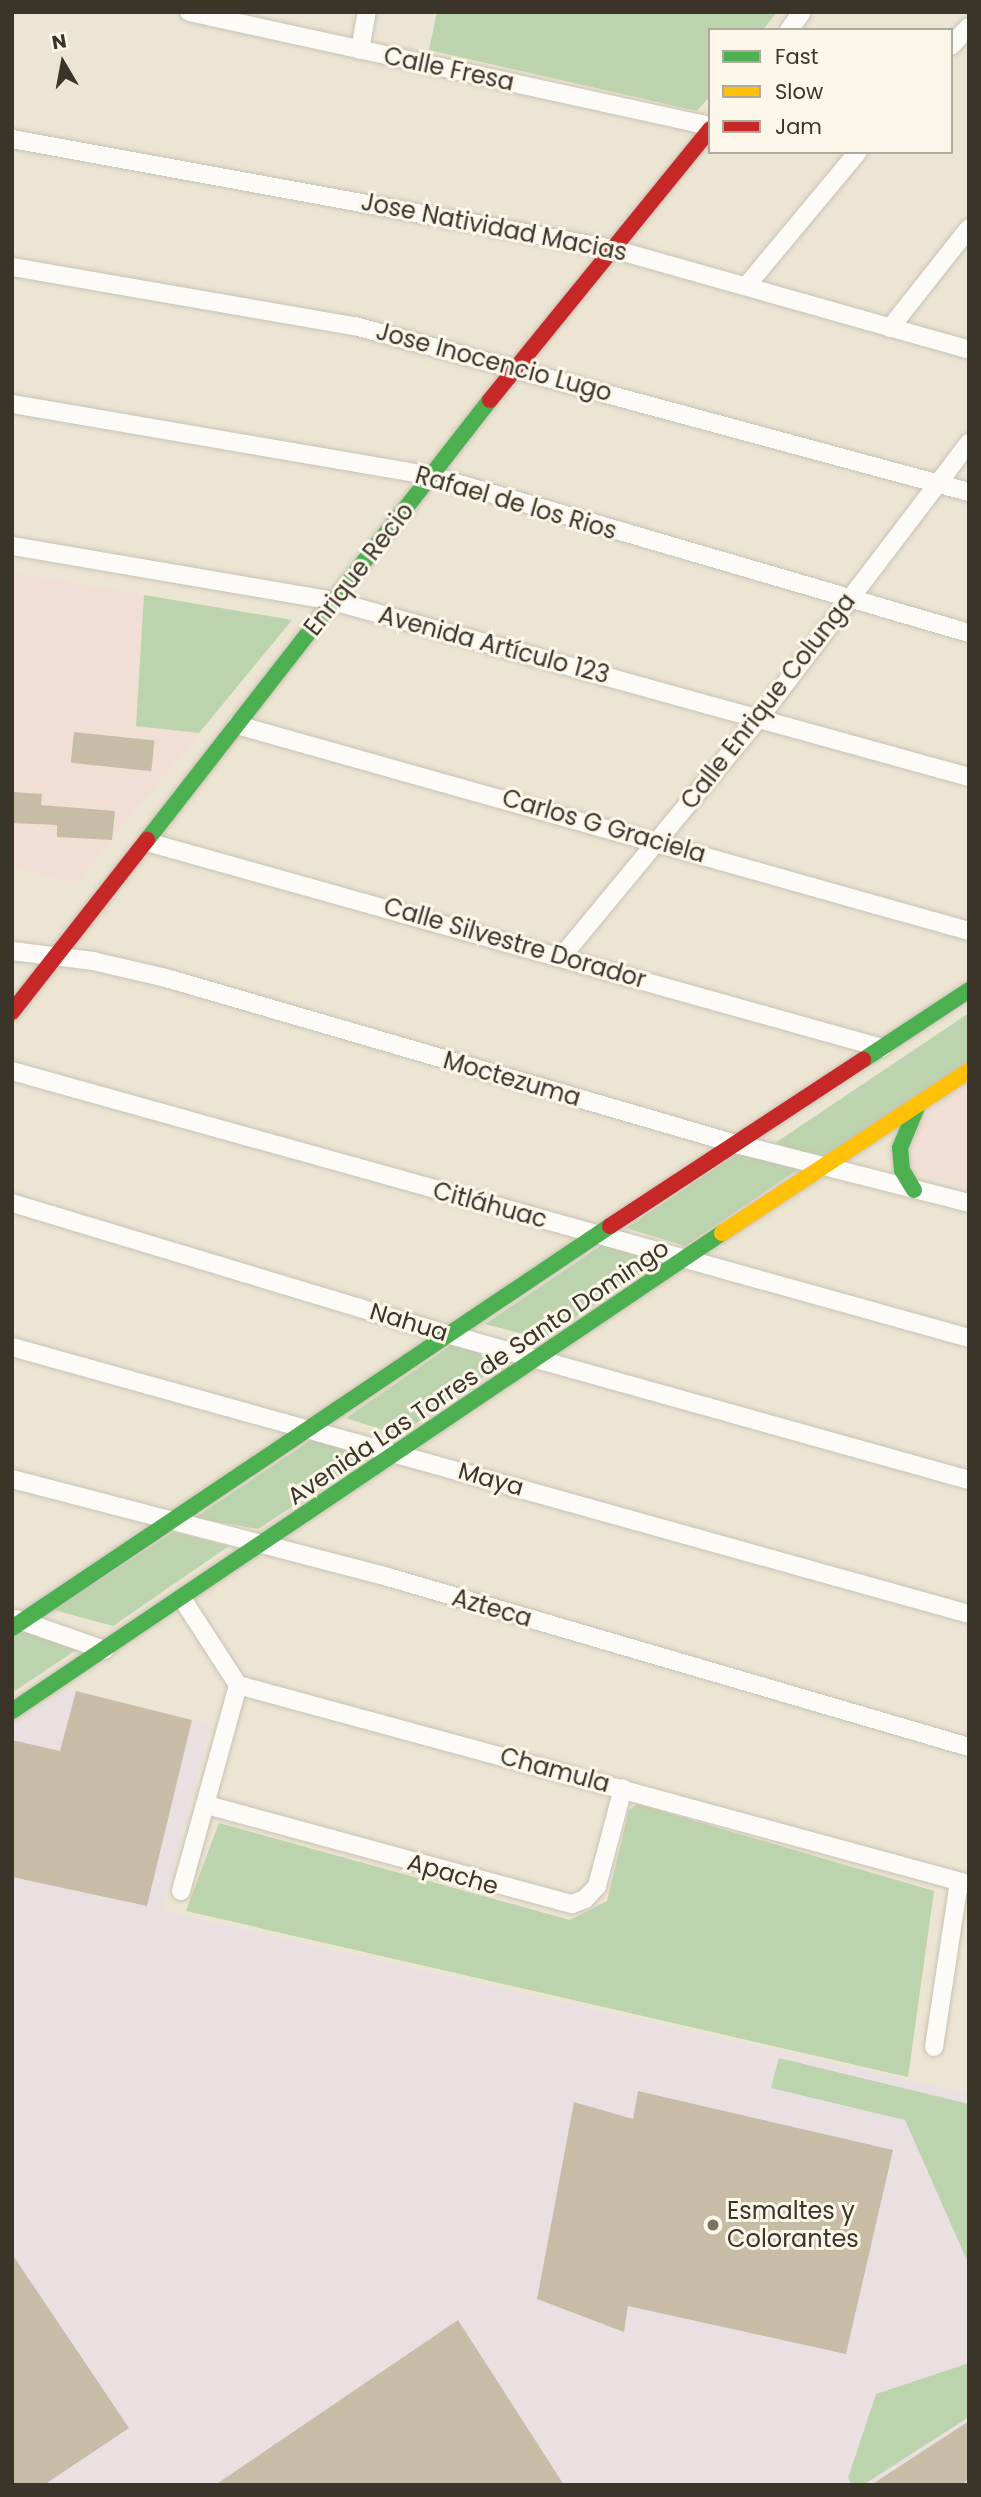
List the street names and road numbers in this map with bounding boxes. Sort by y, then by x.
street label: Calle Fresa [381,41,517,97]
street label: Jose Natividad Macias [359,187,629,267]
street label: Jose Inocencio Lugo [373,317,615,407]
street label: Rafael de los Rios [412,460,620,546]
street label: Enrique Recio [298,497,420,641]
street label: Calle Enrique Colunga [675,587,861,815]
street label: Avenida Artículo 123 [376,600,612,690]
street label: Carlos G Graciela [499,783,709,869]
street label: Calle Silvestre Dorador [380,892,650,994]
street label: Moctezuma [440,1046,584,1112]
street label: Citláhuac [430,1176,550,1234]
street label: Avenida Las Torres de Santo Domingo [282,1233,674,1511]
street label: Nahua [367,1297,451,1347]
street label: Maya [455,1456,527,1502]
street label: Azteca [449,1583,535,1633]
street label: Chamula [497,1742,613,1798]
street label: Apache [404,1847,502,1901]

